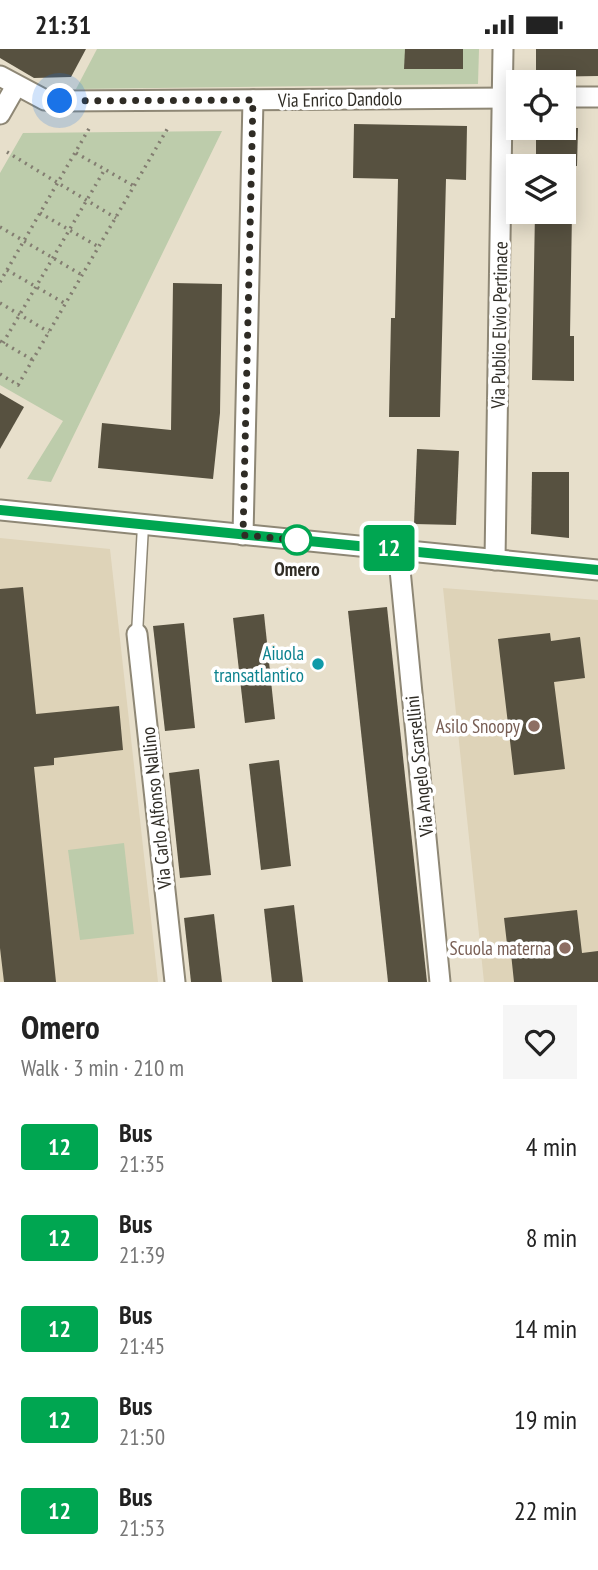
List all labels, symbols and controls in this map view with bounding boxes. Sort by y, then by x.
text: 21:31 [35,8,91,41]
map controls [506,70,576,224]
button: locate [506,70,576,140]
your location [42,83,77,118]
street label: Via Enrico Dandolo [277,86,402,112]
button: layers [506,154,576,224]
street label: Via Publio Elvio Pertinace [486,241,512,410]
marker: Omero [282,525,312,555]
line badge: 12 [358,525,420,571]
text: 12 [378,532,400,563]
place label: Omero [274,557,320,581]
place label: Aiuola transatlantico [214,641,304,687]
marker: Aiuola transatlantico [310,656,326,672]
street label: Via Angelo Scarsellini [400,694,438,839]
place label: Asilo Snoopy [436,714,521,738]
marker: Asilo Snoopy [526,718,542,734]
street label: Via Carlo Alfonso Nallino [136,726,177,891]
place label: Scuola materna [450,936,551,960]
marker: Scuola materna [557,940,573,956]
text: Omero [21,1005,100,1048]
button: heart [503,1005,577,1079]
text: Walk · 3 min · 210 m [21,1053,184,1082]
text: Bus [119,1116,152,1149]
text: 4 min [526,1130,577,1163]
text: 12 [48,1131,71,1162]
text: 21:35 [119,1149,165,1178]
text: Bus [119,1207,152,1240]
text: 8 min [526,1221,577,1254]
text: 12 [48,1222,71,1253]
text: 21:39 [119,1240,165,1269]
text: Bus [119,1298,152,1331]
text: 14 min [514,1312,577,1345]
text: 12 [48,1313,71,1344]
text: 21:45 [119,1331,165,1360]
text: Bus [119,1389,152,1422]
text: 19 min [514,1403,577,1436]
text: 12 [48,1404,71,1435]
text: 21:50 [119,1422,165,1451]
text: Bus [119,1480,152,1513]
text: 22 min [514,1494,577,1527]
text: 12 [48,1495,71,1526]
text: 21:53 [119,1513,165,1542]

